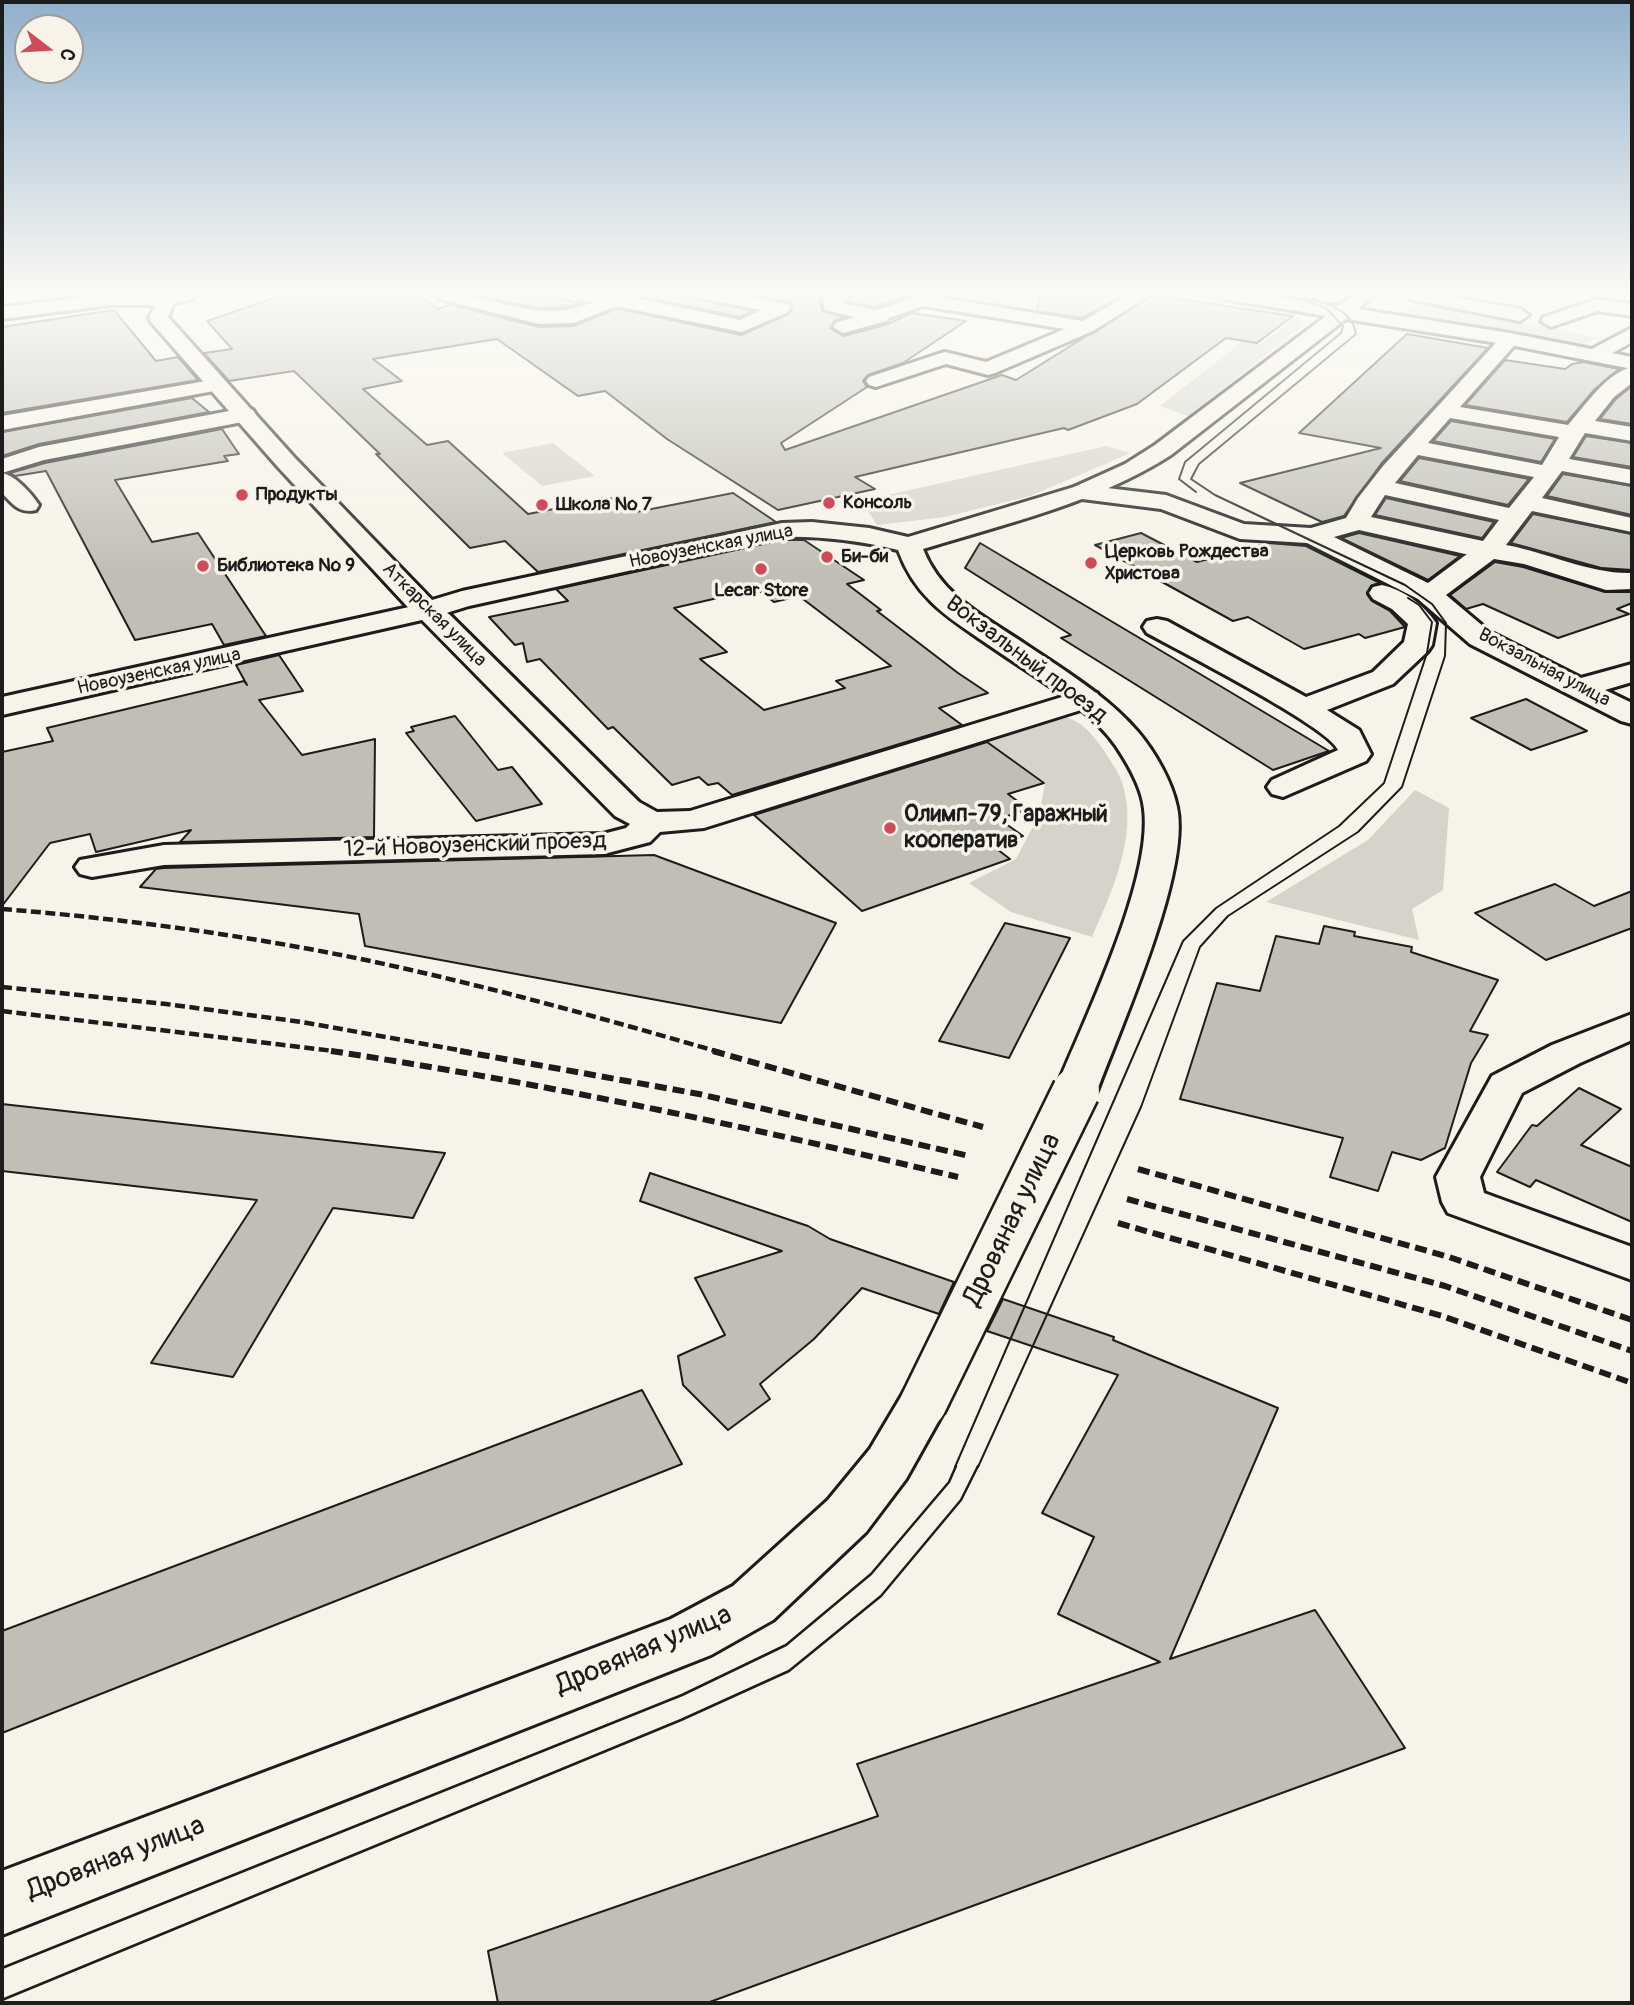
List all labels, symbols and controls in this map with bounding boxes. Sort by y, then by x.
north arrow [14,14,84,84]
text: С [54,45,80,64]
place label: Продукты [256,484,338,506]
marker: Продукты [234,487,250,503]
place label: Консоль [843,492,912,514]
place label: Школа № 7 [556,494,652,516]
marker: Консоль [821,495,837,511]
marker: Школа № 7 [534,497,550,513]
street label: Новоузенская улица [627,520,795,574]
place label: Церковь Рождества Христова [1105,541,1269,585]
place label: Би-би [841,546,888,568]
marker: Би-би [819,549,835,565]
place label: Библиотека № 9 [217,555,355,577]
marker: Церковь Рождества Христова [1083,555,1099,571]
marker: Библиотека № 9 [195,558,211,574]
street label: Аткарская улица [377,558,491,672]
marker: Lecar Store [753,561,769,577]
place label: Lecar Store [714,580,808,602]
street label: Вокзальный проезд [940,590,1112,730]
street label: Вокзальная улица [1474,624,1614,712]
street label: Новоузенская улица [75,644,243,700]
place label: Олимп-79, Гаражный кооператив [904,801,1108,855]
marker: Олимп-79, Гаражный кооператив [882,820,898,836]
street label: 12-й Новоузенский проезд [343,828,607,864]
street label: Дровяная улица [957,1128,1069,1312]
street label: Дровяная улица [551,1599,737,1703]
street label: Дровяная улица [22,1810,210,1908]

